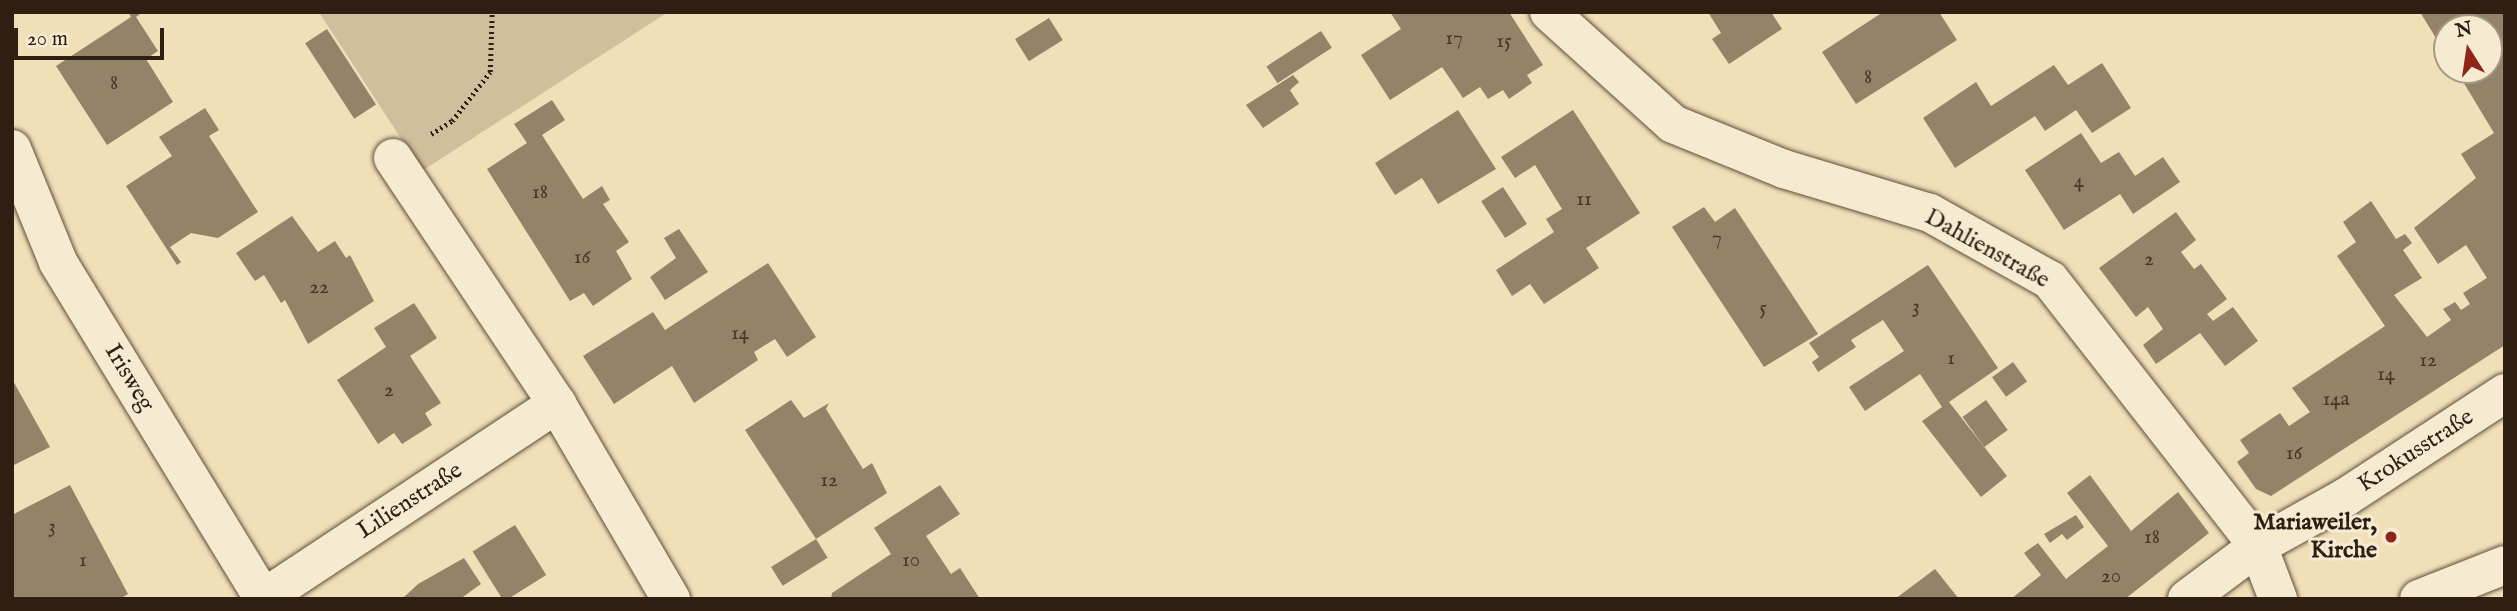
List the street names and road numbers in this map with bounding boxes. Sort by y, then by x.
street label: Dahlienstraße [1920,203,2054,295]
street label: Irisweg [98,339,160,417]
street label: Krokusstraße [2353,403,2479,499]
street label: Lilienstraße [352,456,468,546]

